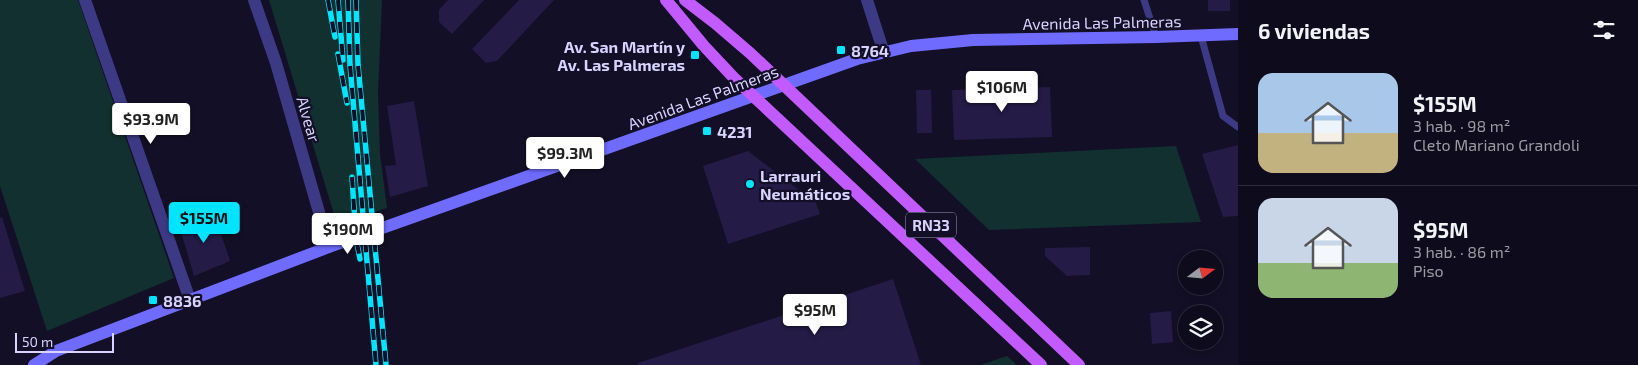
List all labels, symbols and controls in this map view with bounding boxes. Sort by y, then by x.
street label: Avenida Las Palmeras [1022,11,1182,33]
icon: filters [1590,16,1618,44]
text: 6 viviendas [1258,18,1370,43]
place label: Av. San Martín y Av. Las Palmeras [558,37,685,74]
place label: 8764 [851,41,889,60]
marker: 8764 [835,44,847,56]
marker: Av. San Martín y Av. Las Palmeras [689,49,701,61]
street label: Avenida Las Palmeras [625,61,781,133]
pin: $106M [967,70,1037,113]
text: $106M [977,77,1027,96]
text: $155M [1413,91,1477,116]
icon: home [1298,93,1358,153]
street label: Alvear [293,94,325,145]
pin: $93.9M [110,102,192,145]
text: $93.9M [123,109,179,128]
text: 3 hab. · 98 m² [1413,116,1510,135]
place label: 4231 [717,122,752,141]
marker: 4231 [701,125,713,137]
text: Cleto Mariano Grandoli [1413,135,1580,154]
pin: $99.3M [524,136,606,179]
text: $99.3M [537,143,593,162]
place label: Larrauri Neumáticos [760,166,850,203]
marker: Larrauri Neumáticos [744,178,756,190]
pin: $155M [169,202,239,244]
text: $155M [180,208,228,227]
pin: $190M [313,212,383,255]
road number: RN33 [906,212,956,238]
text: $95M [1413,217,1468,242]
icon: home [1298,218,1358,278]
text: $190M [323,219,373,238]
text: 3 hab. · 86 m² [1413,242,1510,261]
north arrow [1178,250,1222,295]
map controls [1178,250,1223,350]
text: Piso [1413,261,1444,280]
place label: 8836 [163,291,201,310]
marker: 8836 [147,294,159,306]
pin: $95M [785,294,845,336]
text: $95M [794,300,836,319]
button: layers [1178,305,1223,350]
scale bar [15,330,114,353]
text: 50 m [22,333,53,350]

